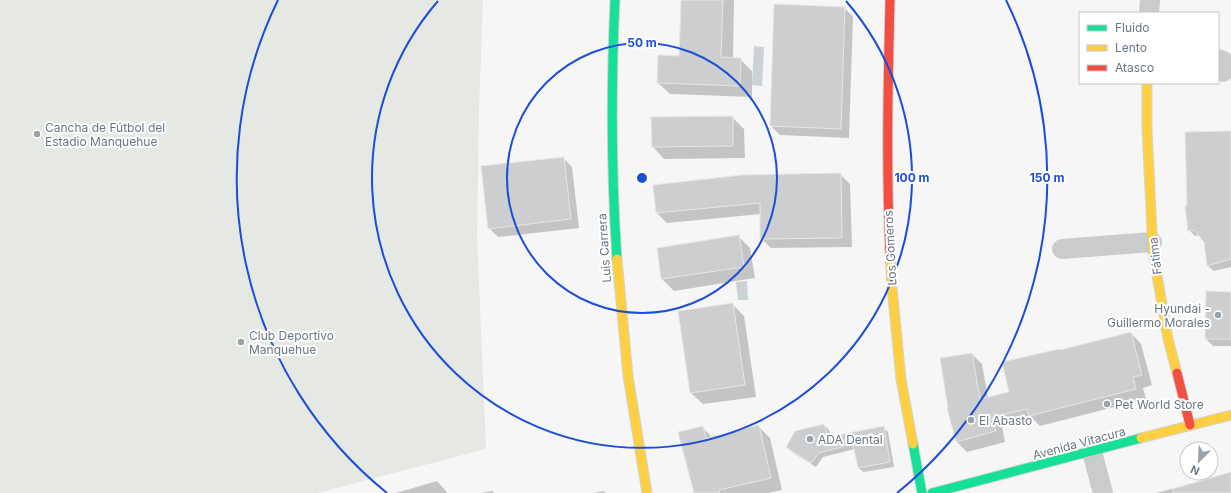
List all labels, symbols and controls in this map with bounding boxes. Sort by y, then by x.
legend [1079,12,1219,84]
text: Fluido [1115,20,1150,35]
text: 50 m [627,35,657,50]
text: Lento [1115,40,1147,55]
text: Atasco [1115,60,1154,75]
place label: Cancha de Fútbol del Estadio Manquehue [45,120,165,149]
marker: Cancha de Fútbol del Estadio Manquehue [32,129,42,139]
text: 100 m [894,170,930,185]
text: 150 m [1030,170,1064,185]
centre of rings [635,171,649,185]
street label: Los Gomeros [881,210,899,286]
street label: Luis Carrera [594,213,614,283]
street label: Fátima [1145,236,1165,276]
place label: Hyundai - Guillermo Morales [1107,301,1210,330]
marker: Hyundai - Guillermo Morales [1213,310,1223,320]
place label: Club Deportivo Manquehue [249,328,334,357]
marker: Club Deportivo Manquehue [236,337,246,347]
place label: Pet World Store [1115,397,1204,412]
marker: Pet World Store [1102,399,1112,409]
place label: El Abasto [979,413,1032,428]
marker: El Abasto [966,415,976,425]
street label: Avenida Vitacura [1031,423,1127,463]
place label: ADA Dental [818,432,883,447]
marker: ADA Dental [805,434,815,444]
north arrow [1179,441,1219,481]
text: N [1188,462,1202,478]

